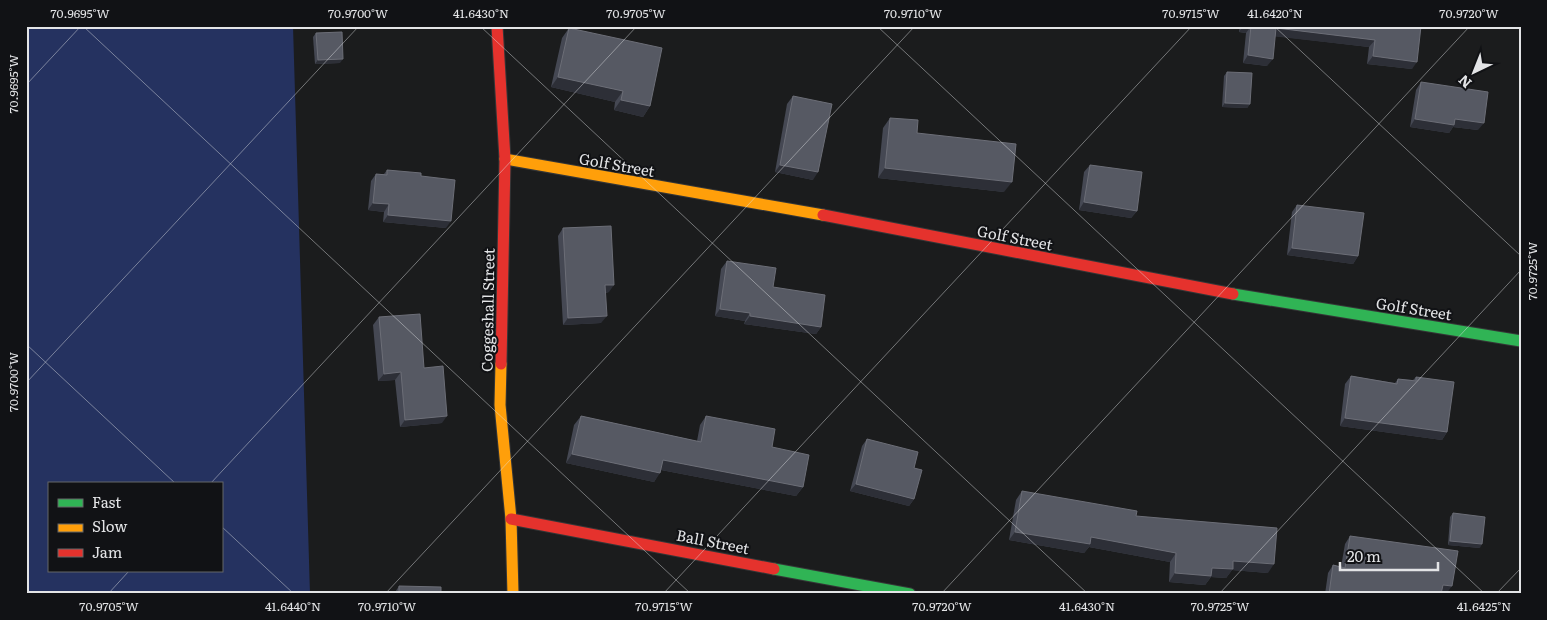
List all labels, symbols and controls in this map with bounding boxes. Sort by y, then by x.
text: 70.9695°W [50,4,110,22]
text: 70.9700°W [328,4,388,22]
text: 41.6430°N [453,4,509,22]
text: 70.9705°W [606,4,666,22]
text: 70.9710°W [884,4,942,22]
text: 70.9715°W [1162,4,1220,22]
text: 41.6420°N [1247,4,1303,22]
text: 70.9720°W [1439,4,1499,22]
north arrow [1450,48,1500,98]
text: 70.9695°W [4,54,22,114]
text: N [1453,71,1476,94]
street label: Golf Street [577,146,657,182]
street label: Golf Street [975,218,1055,256]
text: 70.9725°W [1523,242,1541,300]
street label: Coggeshall Street [474,248,500,372]
street label: Golf Street [1374,291,1454,325]
text: 70.9700°W [4,352,22,412]
legend [48,482,222,572]
text: Fast [92,490,121,513]
text: Slow [92,514,127,537]
street label: Ball Street [675,523,751,559]
text: Jam [92,540,123,563]
scale bar [1340,540,1437,572]
text: 20 m [1347,544,1381,567]
text: 70.9705°W [79,597,139,615]
text: 41.6440°N [265,597,321,615]
text: 70.9710°W [358,597,416,615]
text: 70.9715°W [635,597,693,615]
text: 70.9720°W [912,597,972,615]
text: 41.6430°N [1059,597,1115,615]
text: 70.9725°W [1191,597,1249,615]
text: 41.6425°N [1457,597,1511,615]

